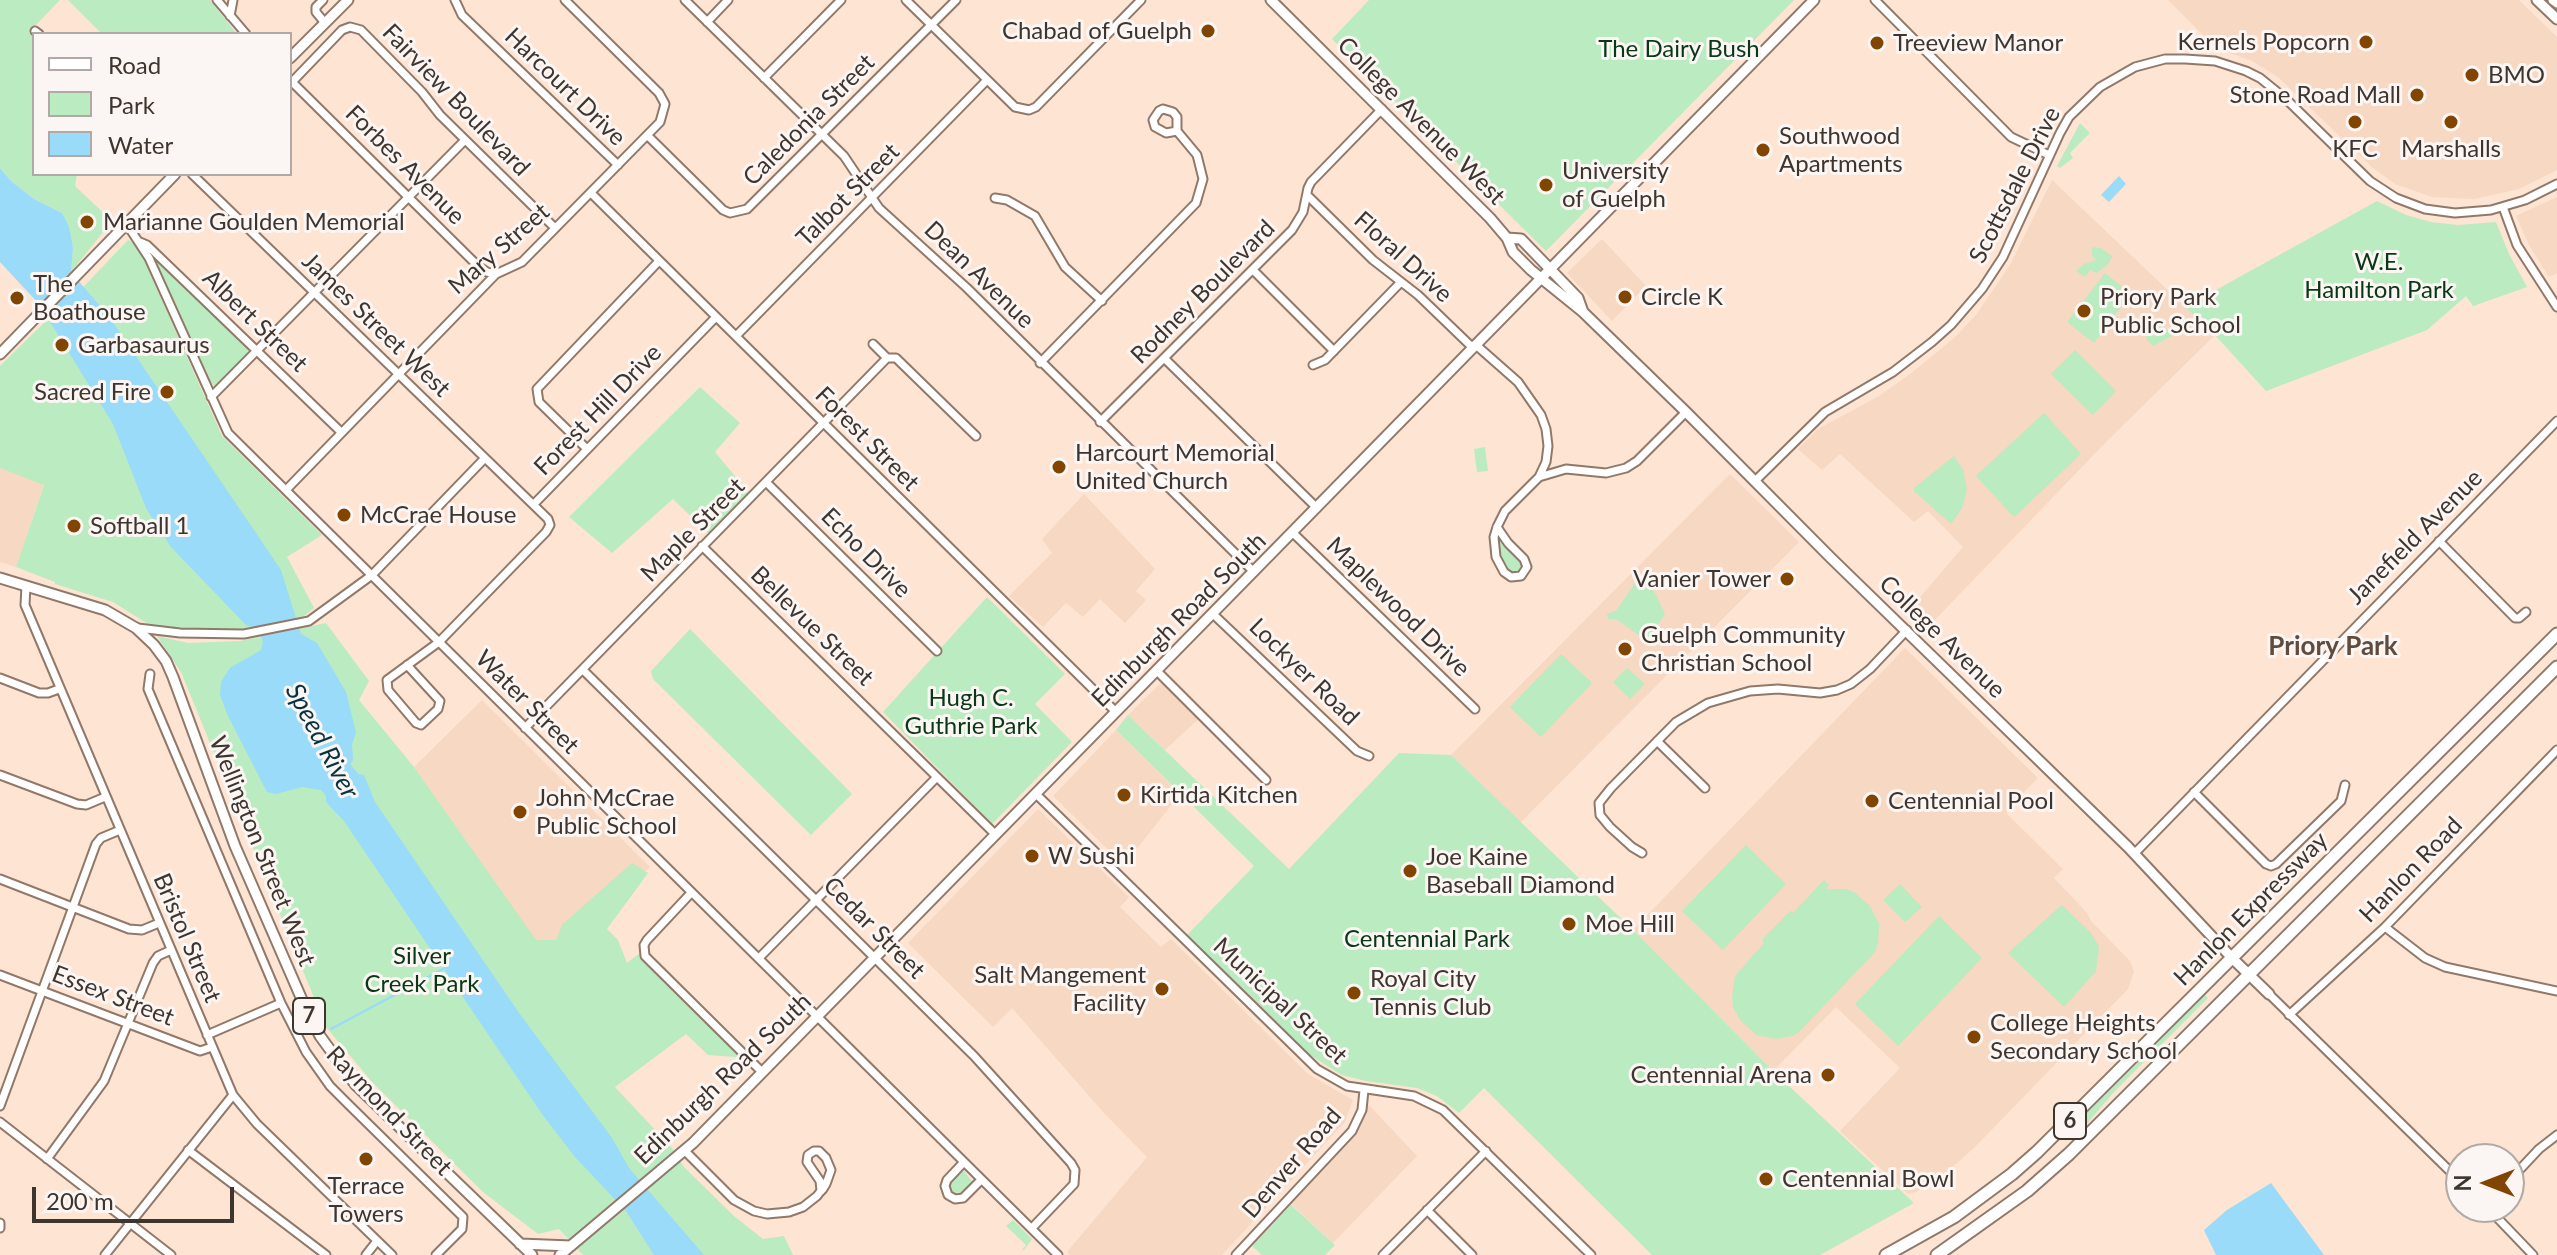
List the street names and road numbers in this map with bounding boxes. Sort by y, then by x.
street label: Fairview Boulevard [376,18,536,182]
street label: Harcourt Drive [499,22,631,152]
street label: College Avenue West [1331,31,1511,211]
street label: Caledonia Street [737,48,881,192]
street label: Forbes Avenue [339,99,471,231]
street label: Scottsdale Drive [1963,102,2067,268]
street label: Talbot Street [791,138,905,252]
street label: Mary Street [443,197,555,301]
street label: Floral Drive [1348,205,1458,309]
street label: Rodney Boulevard [1125,214,1281,370]
street label: Dean Avenue [918,215,1040,335]
street label: James Street West [296,247,456,403]
street label: Albert Street [197,264,313,378]
street label: Forest Hill Drive [528,339,668,481]
street label: Forest Street [809,381,925,497]
street label: Janefield Avenue [2342,464,2488,610]
street label: Maple Street [635,472,751,588]
street label: Echo Drive [815,502,917,604]
street label: Edinburgh Road South [1086,527,1272,713]
street label: Maplewood Drive [1320,531,1476,683]
street label: Bellevue Street [745,560,879,692]
street label: College Avenue [1873,570,2011,704]
street label: Lockyer Road [1243,612,1365,732]
street label: Water Street [469,644,585,760]
street label: Wellington Street West [203,732,321,970]
street label: Hanlon Road [2354,811,2468,929]
street label: Hanlon Expressway [2168,826,2334,992]
street label: Bristol Street [147,869,227,1007]
street label: Cedar Street [817,871,931,985]
street label: Municipal Street [1207,932,1353,1070]
street label: Essex Street [48,960,178,1032]
street label: Edinburgh Road South [629,987,817,1171]
road number: 7 [293,998,325,1034]
street label: Raymond Street [320,1040,458,1182]
street label: Denver Road [1236,1102,1348,1224]
road number: 6 [2054,1103,2086,1139]

